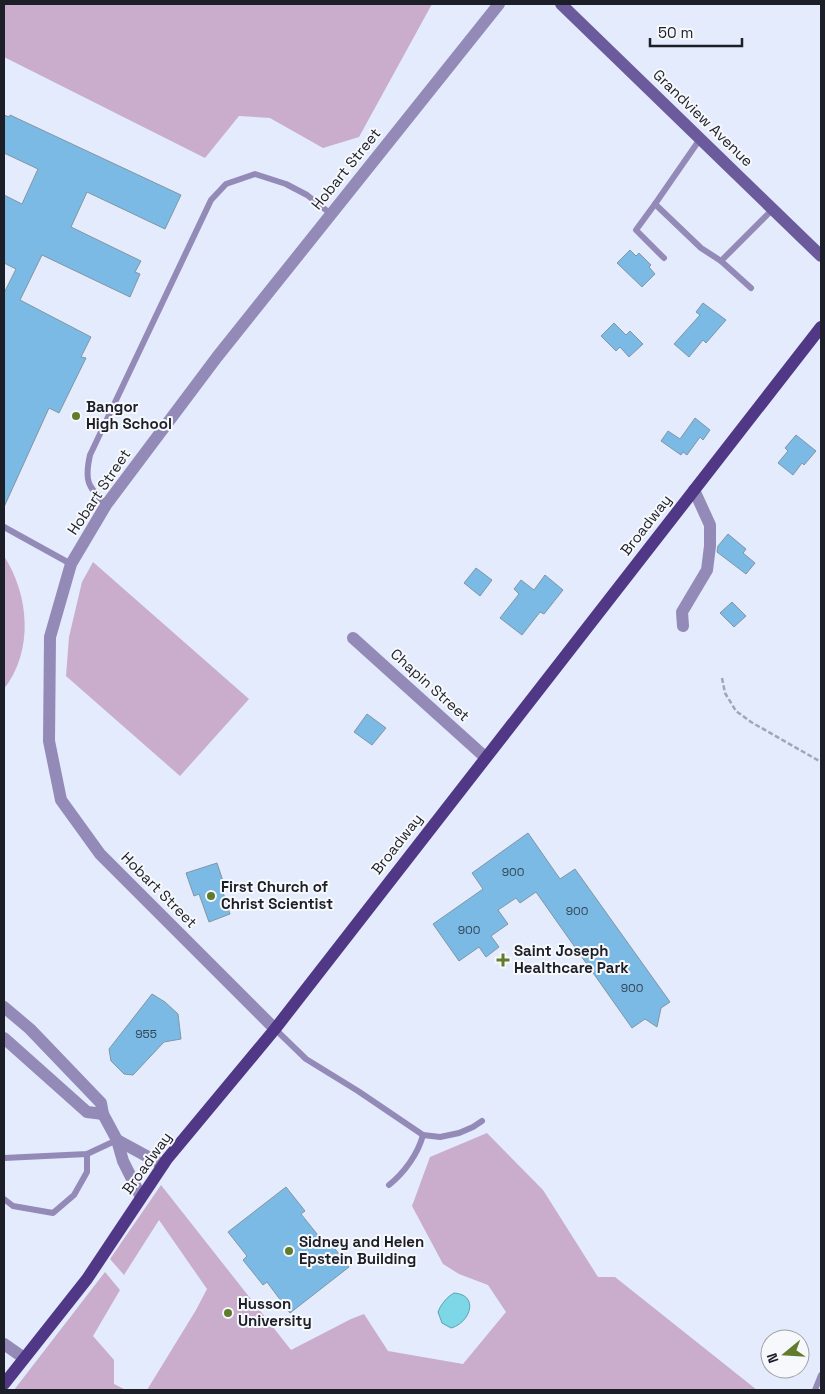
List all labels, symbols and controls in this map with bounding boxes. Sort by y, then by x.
scale bar [650,15,742,47]
text: 50 m [658,23,693,42]
street label: Grandview Avenue [649,65,757,170]
street label: Hobart Street [307,124,384,213]
place label: Bangor High School [86,397,172,433]
marker: Bangor High School [70,410,82,422]
street label: Hobart Street [63,445,134,538]
street label: Broadway [616,490,675,559]
street label: Chapin Street [387,644,474,725]
street label: Broadway [367,809,426,878]
street label: Hobart Street [117,848,201,932]
house number: 900 [502,864,524,880]
place label: First Church of Christ Scientist [221,877,333,913]
marker: First Church of Christ Scientist [205,890,217,902]
house number: 900 [566,903,588,919]
house number: 900 [458,922,480,938]
place label: Saint Joseph Healthcare Park [514,941,629,977]
marker: Saint Joseph Healthcare Park [496,953,510,967]
house number: 900 [621,980,643,996]
house number: 955 [135,1026,157,1042]
street label: Broadway [118,1128,175,1197]
place label: Sidney and Helen Epstein Building [299,1232,424,1268]
marker: Sidney and Helen Epstein Building [283,1245,295,1257]
place label: Husson University [238,1294,312,1330]
marker: Husson University [222,1307,234,1319]
north arrow [760,1329,810,1379]
text: N [763,1351,783,1365]

